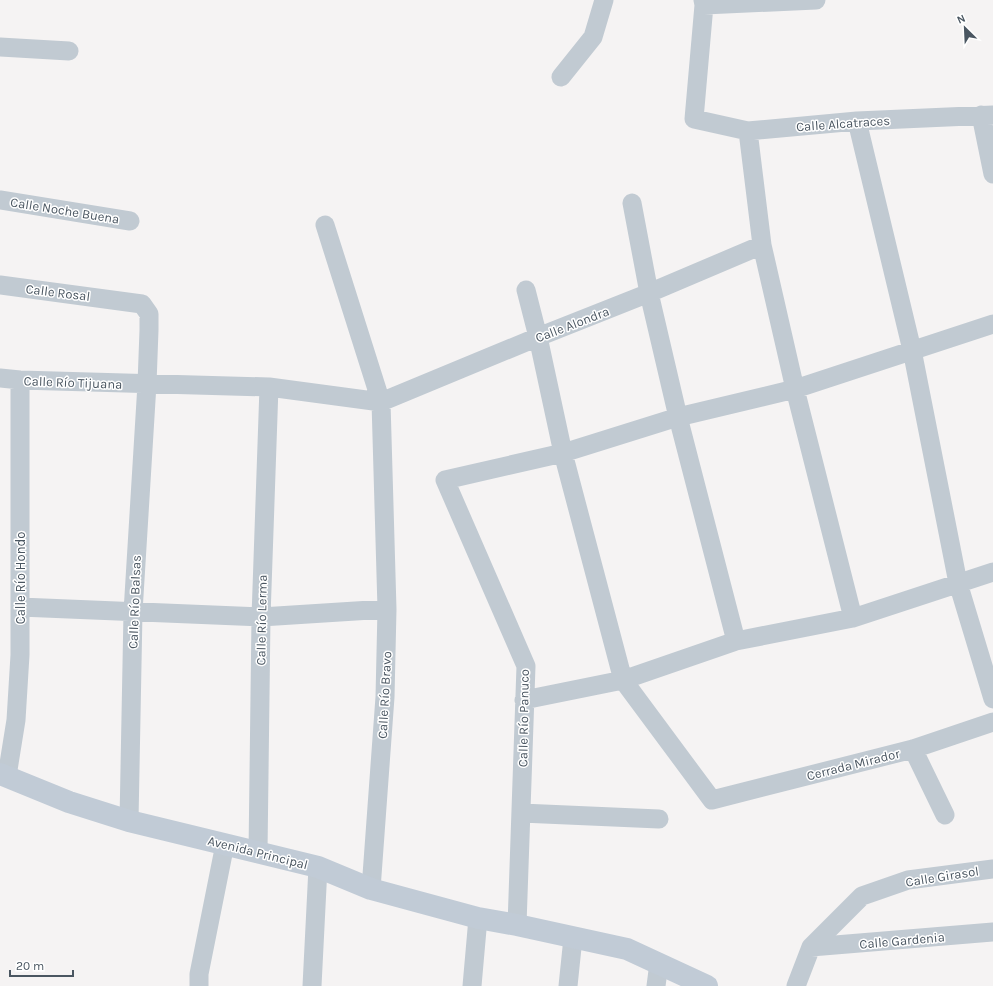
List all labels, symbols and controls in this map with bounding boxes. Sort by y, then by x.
north arrow [945,8,985,48]
text: N [955,12,967,27]
street label: Calle Alcatraces [796,113,891,134]
street label: Calle Noche Buena [9,194,120,227]
street label: Calle Rosal [25,281,91,304]
street label: Calle Alondra [533,304,611,345]
street label: Calle Río Tijuana [23,373,123,392]
street label: Calle Río Hondo [13,532,28,624]
street label: Calle Río Balsas [125,555,144,649]
street label: Calle Río Lerma [253,574,270,666]
street label: Calle Río Bravo [375,651,394,739]
street label: Calle Río Panuco [515,669,532,767]
street label: Cerrada Mirador [805,746,902,783]
street label: Avenida Principal [206,833,309,872]
street label: Calle Girasol [904,863,980,890]
street label: Calle Gardenia [859,929,945,952]
scale bar [10,952,73,978]
text: 20 m [16,959,44,973]

